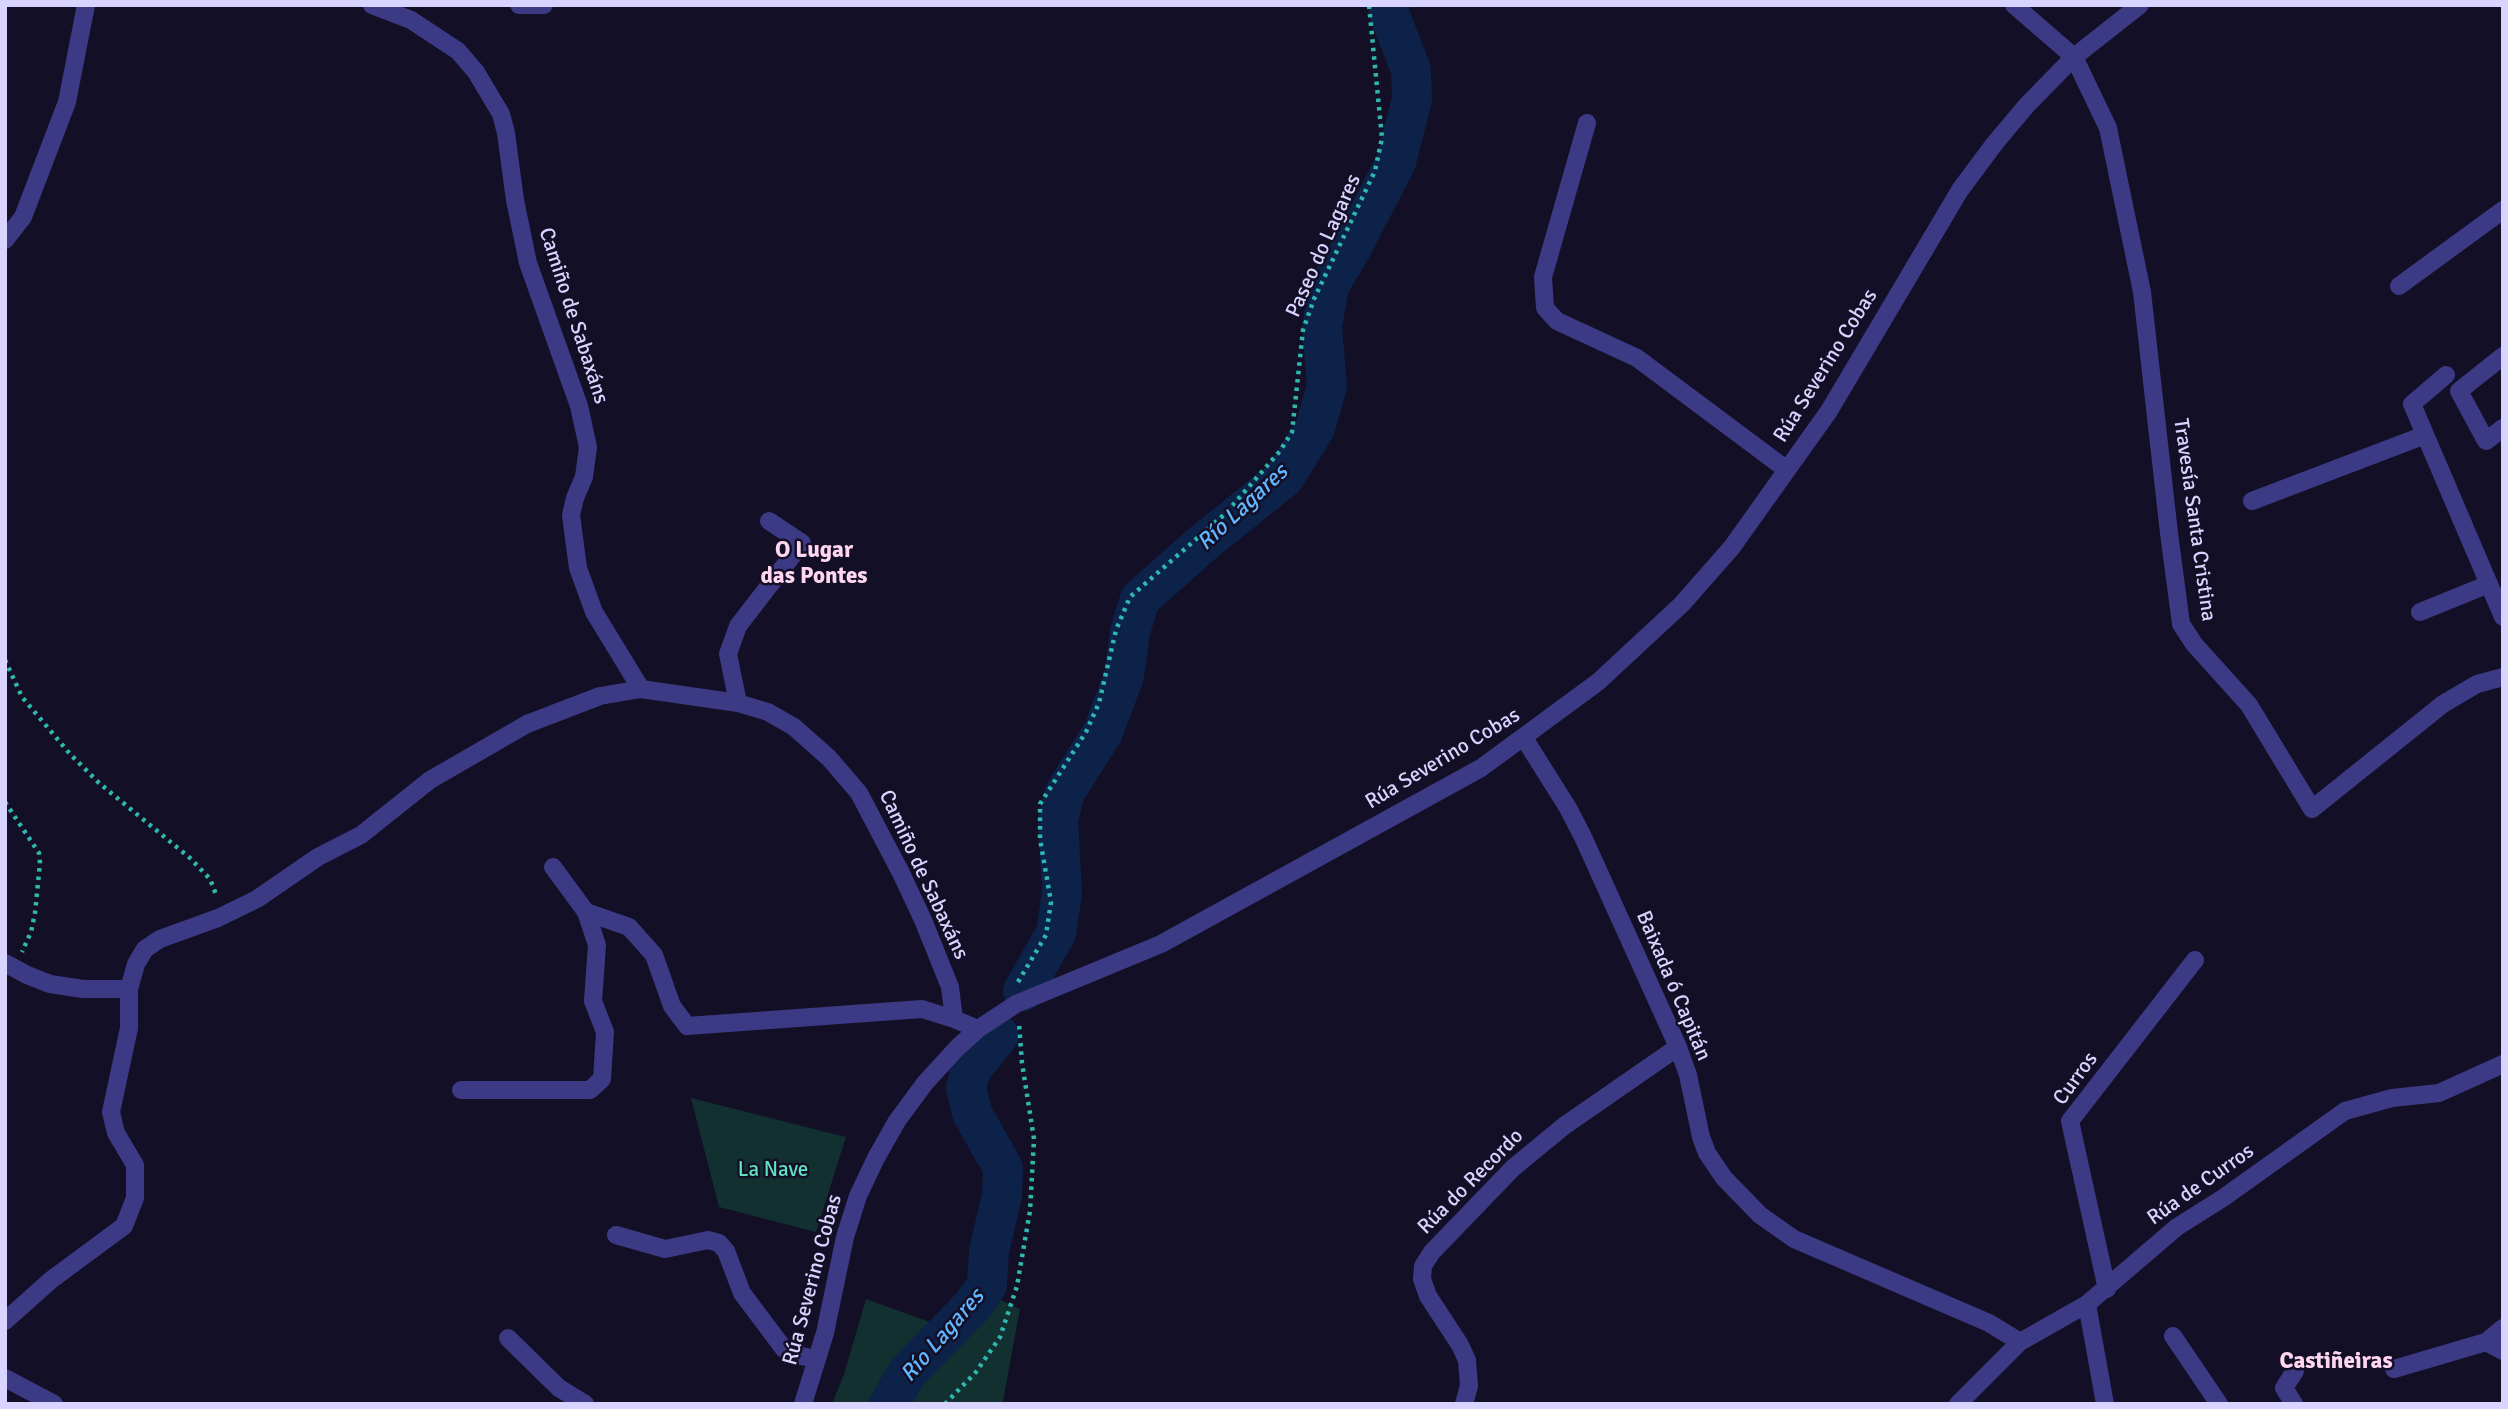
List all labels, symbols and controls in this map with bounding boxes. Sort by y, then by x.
street label: Paseo do Lagares [1281,170,1367,322]
street label: Camiño de Sabaxáns [533,225,613,407]
street label: Rúa Severino Cobas [1769,285,1883,447]
street label: Travesía Santa Cristina [2167,417,2221,623]
water label: Río Lagares [1192,459,1294,557]
district label: O Lugar das Pontes [760,537,868,591]
street label: Rúa Severino Cobas [1361,703,1525,815]
street label: Camiño de Sabaxáns [873,786,973,964]
street label: Baixada ó Capitán [1630,907,1716,1065]
street label: Curros [2048,1048,2104,1110]
street label: Rúa do Recordo [1413,1124,1529,1240]
street label: Rúa de Curros [2143,1139,2259,1231]
park label: La Nave [738,1157,808,1183]
street label: Rúa Severino Cobas [778,1192,848,1368]
water label: Río Lagares [895,1284,991,1388]
district label: Castiñeiras [2279,1348,2393,1376]

